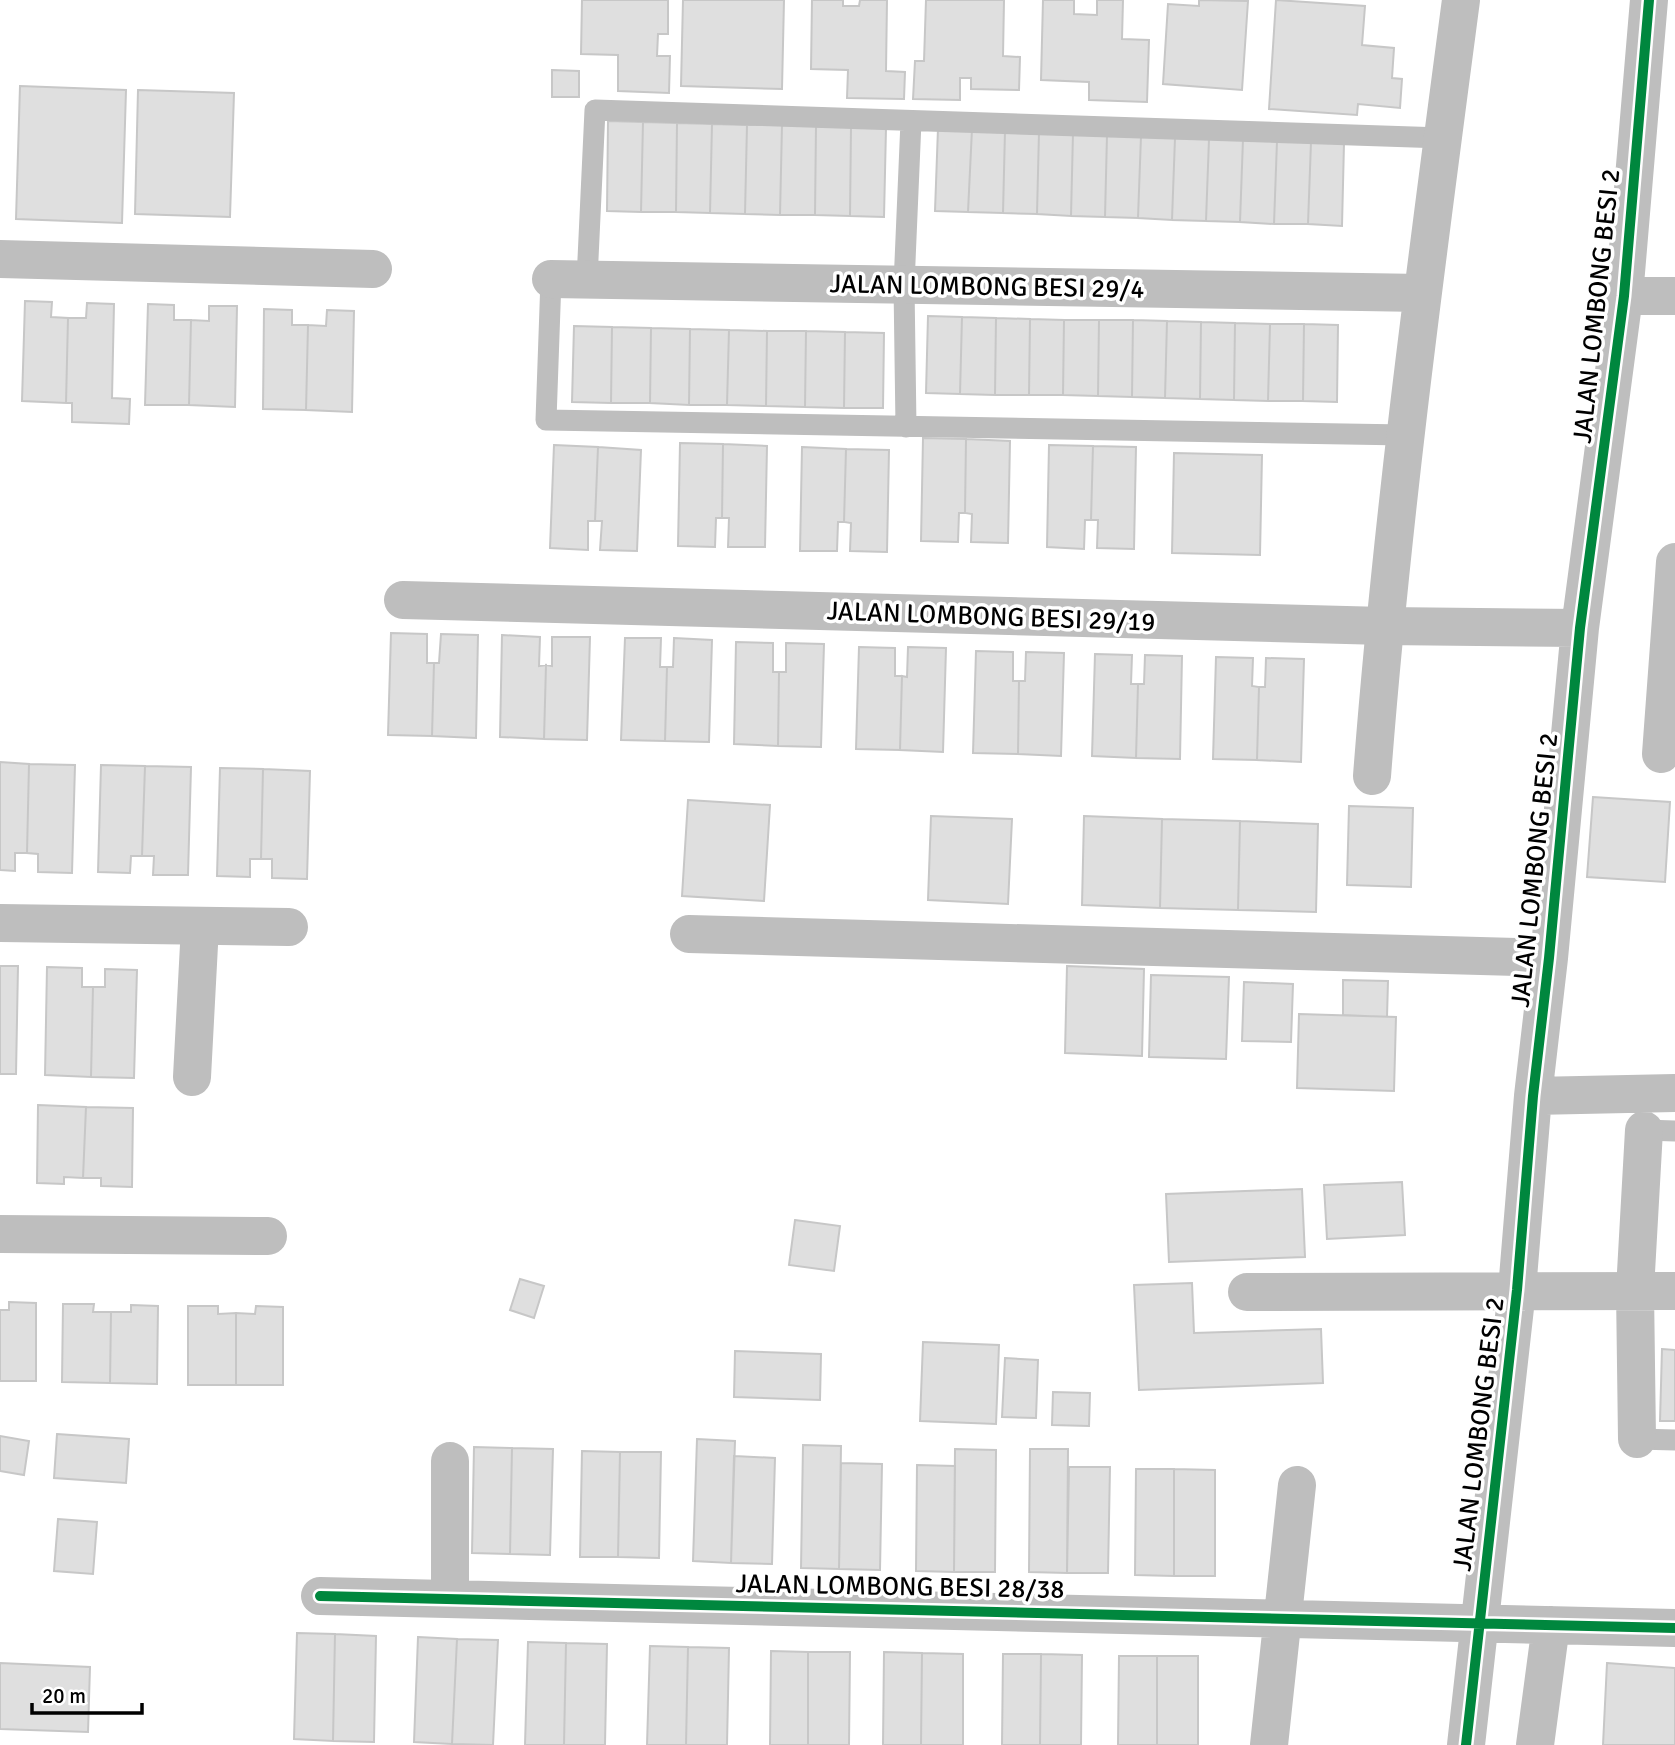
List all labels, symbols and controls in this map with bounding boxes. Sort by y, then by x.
street label: JALAN LOMBONG BESI 2 [1567,167,1627,445]
street label: JALAN LOMBONG BESI 29/4 [829,268,1145,306]
street label: JALAN LOMBONG BESI 29/19 [826,595,1156,639]
street label: JALAN LOMBONG BESI 2 [1505,731,1565,1009]
street label: JALAN LOMBONG BESI 2 [1446,1295,1512,1573]
street label: JALAN LOMBONG BESI 28/38 [735,1568,1065,1606]
scale bar [32,1672,142,1716]
text: 20 m [42,1683,86,1709]

